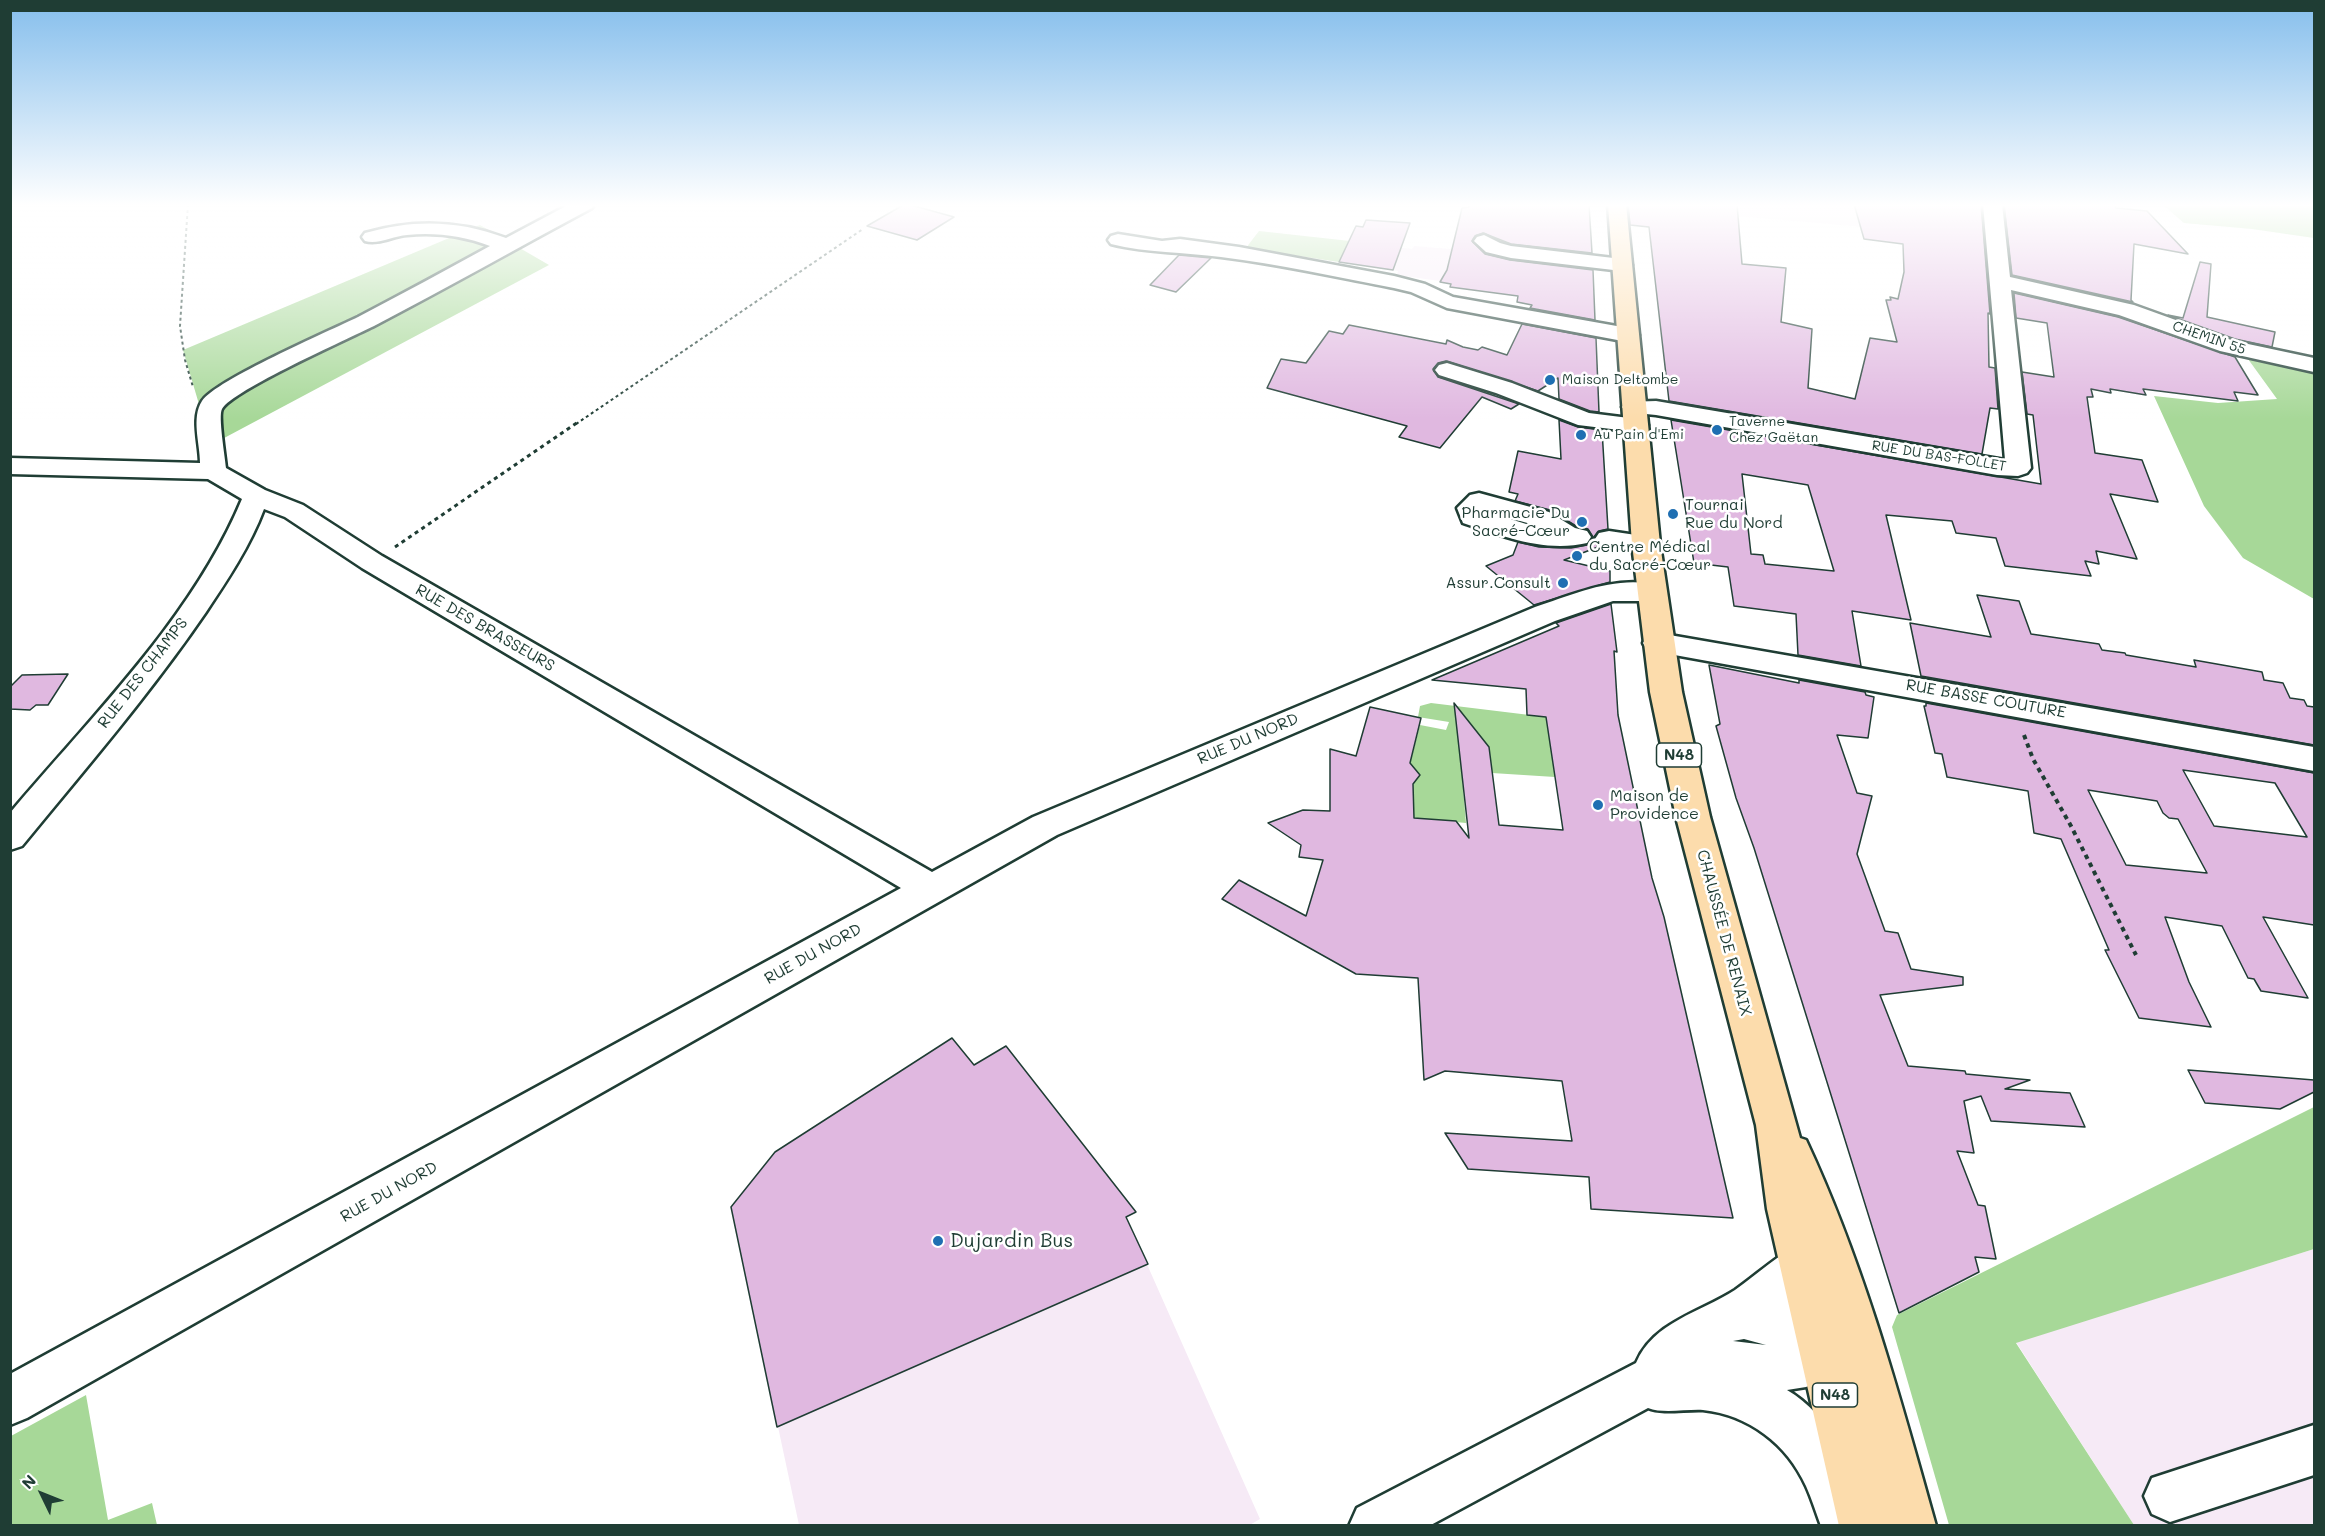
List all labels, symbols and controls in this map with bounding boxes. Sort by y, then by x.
street label: CHEMIN 55 [2170,318,2248,358]
place label: Maison Deltombe [1562,372,1679,388]
marker: Maison Deltombe [1543,373,1557,387]
place label: Taverne Chez Gaëtan [1729,414,1818,446]
marker: Taverne Chez Gaëtan [1710,423,1724,437]
place label: Au Pain d'Emi [1593,427,1684,443]
marker: Au Pain d'Emi [1574,428,1588,442]
street label: RUE DU BAS-FOLLET [1871,437,2007,475]
place label: Tournai Rue du Nord [1685,495,1783,533]
place label: Pharmacie Du Sacré-Cœur [1461,503,1570,541]
marker: Tournai Rue du Nord [1666,507,1680,521]
marker: Pharmacie Du Sacré-Cœur [1575,515,1589,529]
place label: Centre Médical du Sacré-Cœur [1589,537,1711,575]
marker: Centre Médical du Sacré-Cœur [1570,549,1584,563]
place label: Assur.Consult [1445,573,1551,593]
marker: Assur.Consult [1556,576,1570,590]
street label: RUE DES BRASSEURS [412,580,558,676]
street label: RUE DES CHAMPS [94,614,192,732]
street label: RUE BASSE COUTURE [1904,675,2068,723]
street label: RUE DU NORD [1195,709,1301,769]
road number: N48 [1656,743,1702,767]
place label: Maison de Providence [1610,786,1699,824]
marker: Maison de Providence [1591,798,1605,812]
street label: CHAUSSÉE DE RENAIX [1693,848,1755,1018]
street label: RUE DU NORD [761,919,865,989]
street label: RUE DU NORD [337,1157,441,1227]
place label: Dujardin Bus [950,1229,1073,1253]
marker: Dujardin Bus [931,1234,945,1248]
road number: N48 [1812,1383,1858,1407]
north arrow [12,1464,72,1524]
text: N [17,1470,40,1493]

